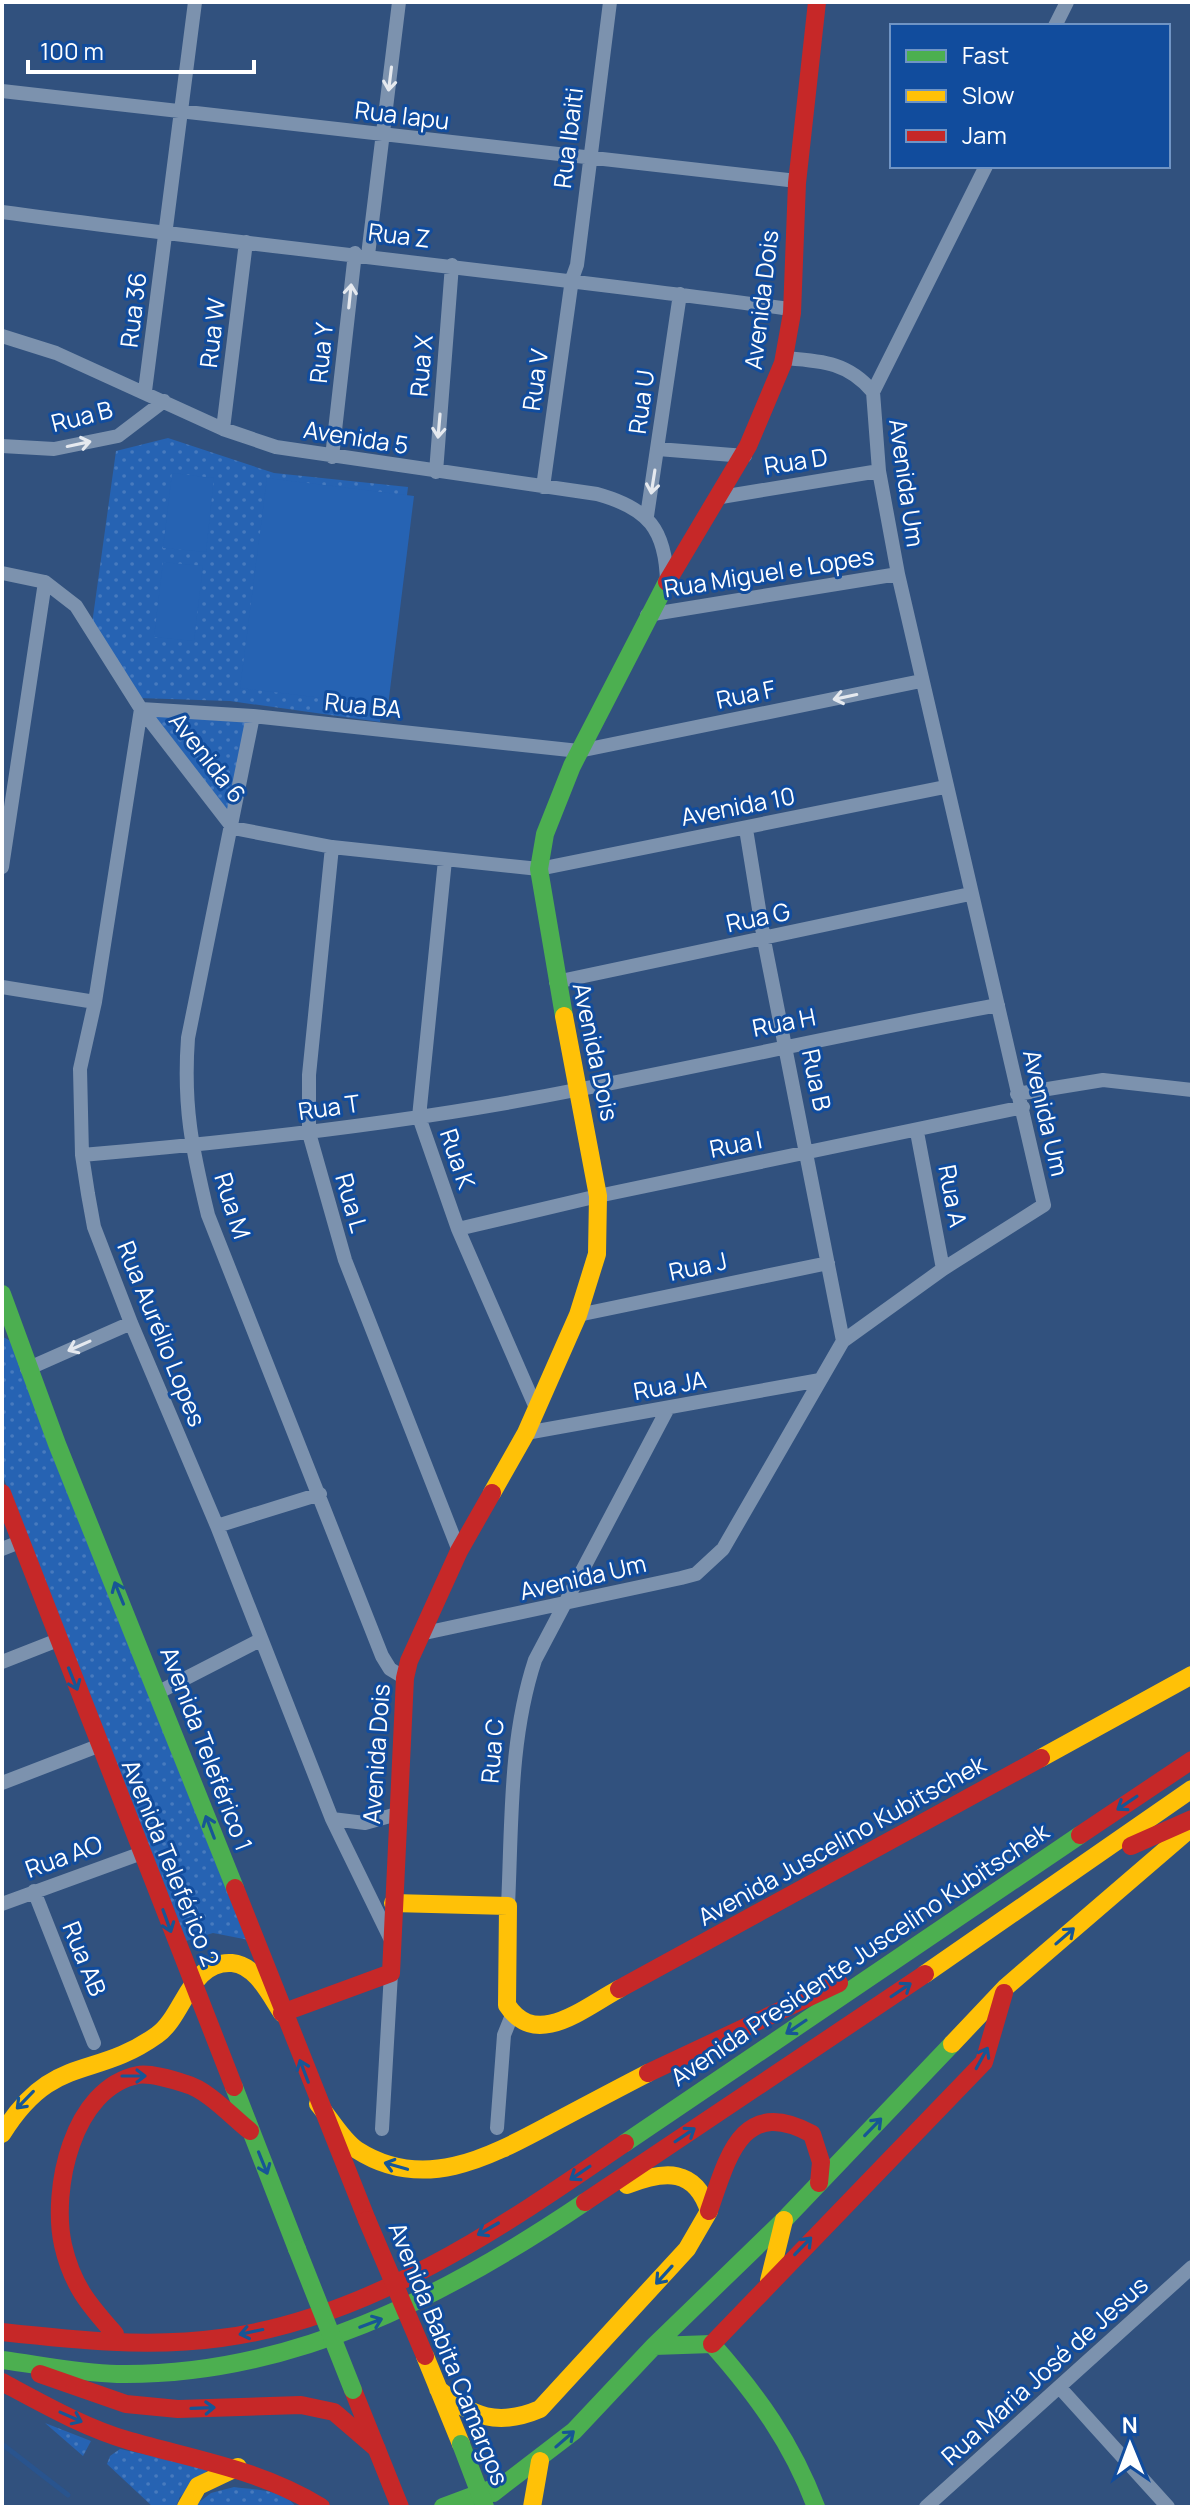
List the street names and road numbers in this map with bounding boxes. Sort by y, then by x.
street label: Rua Ibaiti [545,85,590,190]
street label: Rua Iapu [353,92,451,137]
street label: Rua Z [366,214,432,255]
street label: Avenida Dois [736,228,785,371]
street label: Rua 36 [112,270,154,349]
street label: Rua W [191,296,232,370]
street label: Rua Y [301,320,340,385]
street label: Rua X [401,333,440,398]
street label: Rua V [514,346,555,413]
street label: Rua U [620,368,661,436]
street label: Rua B [47,392,116,439]
street label: Avenida 5 [301,412,411,461]
street label: Avenida Um [882,417,933,549]
street label: Rua D [762,439,830,482]
street label: Rua Miguel e Lopes [661,539,876,604]
street label: Rua F [713,671,778,716]
street label: Rua BA [323,684,403,725]
street label: Avenida 6 [162,705,254,809]
street label: Avenida 10 [678,778,798,833]
street label: Rua G [723,894,793,939]
street label: Avenida Dois [566,980,627,1124]
street label: Rua H [749,999,818,1044]
street label: Rua B [795,1046,840,1114]
street label: Avenida Um [1016,1046,1077,1179]
street label: Rua T [296,1086,362,1127]
street label: Rua I [706,1122,765,1165]
street label: Rua K [433,1124,484,1194]
street label: Rua A [931,1162,976,1230]
street label: Rua M [207,1168,260,1243]
street label: Rua L [328,1169,377,1236]
street label: Rua Aurélio Lopes [110,1236,215,1431]
street label: Rua J [666,1243,730,1288]
street label: Rua JA [631,1362,709,1407]
street label: Avenida Um [516,1546,649,1607]
street label: Avenida Teleférico 1 [153,1642,262,1855]
street label: Avenida Dois [354,1683,397,1825]
street label: Rua C [472,1717,511,1785]
street label: Avenida Juscelino Kubitschek [691,1746,992,1933]
street label: Avenida Teleférico 2 [115,1754,228,1971]
street label: Avenida Presidente Juscelino Kubitschek [664,1814,1056,2093]
street label: Rua AO [20,1826,107,1885]
street label: Rua AB [56,1916,115,2001]
street label: Avenida Babita Camargos [382,2217,517,2490]
street label: Rua Maria José de Jesus [933,2268,1155,2472]

